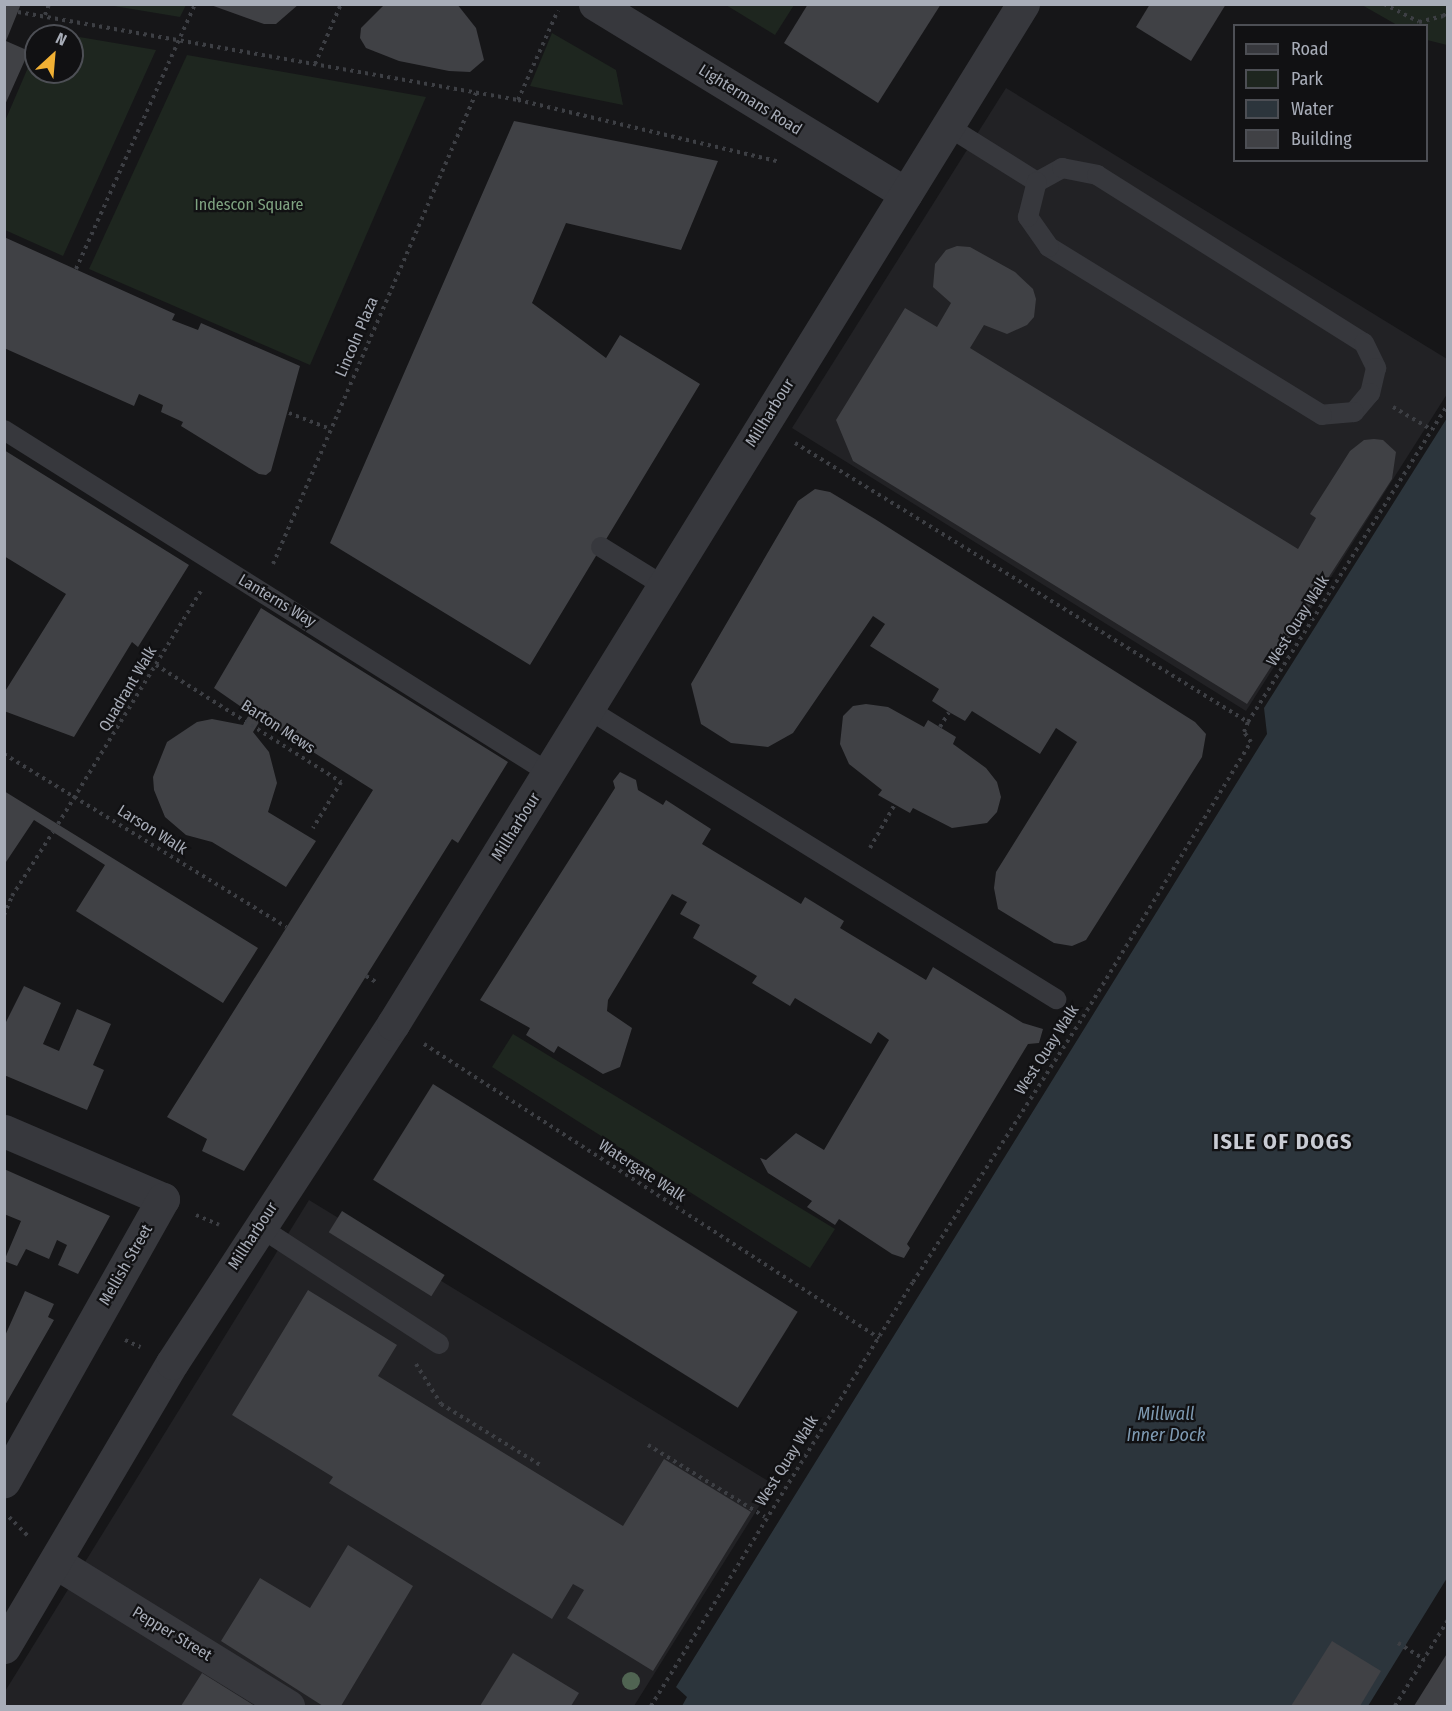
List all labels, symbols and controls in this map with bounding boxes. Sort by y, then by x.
north arrow [24,24,84,84]
legend [1233,24,1428,162]
text: N [53,29,70,50]
text: Road [1291,38,1328,60]
street label: Lightermans Road [695,61,805,139]
text: Park [1291,68,1323,90]
text: Water [1291,98,1334,120]
text: Building [1291,128,1352,150]
park label: Indescon Square [195,195,303,215]
street label: Lincoln Plaza [332,294,382,380]
street label: Millharbour [742,375,798,451]
street label: Lanterns Way [235,570,319,632]
street label: West Quay Walk [1262,572,1334,670]
street label: Quadrant Walk [95,643,161,735]
street label: Barton Mews [237,696,319,758]
street label: Millharbour [488,789,544,865]
street label: Larson Walk [114,801,190,859]
street label: West Quay Walk [1011,1001,1083,1099]
district label: ISLE OF DOGS [1213,1129,1353,1155]
street label: Watergate Walk [595,1136,689,1206]
street label: Millharbour [224,1199,282,1273]
street label: Mellish Street [95,1221,157,1309]
water label: Millwall Inner Dock [1126,1404,1206,1446]
street label: West Quay Walk [751,1412,823,1510]
street label: Pepper Street [129,1603,215,1665]

